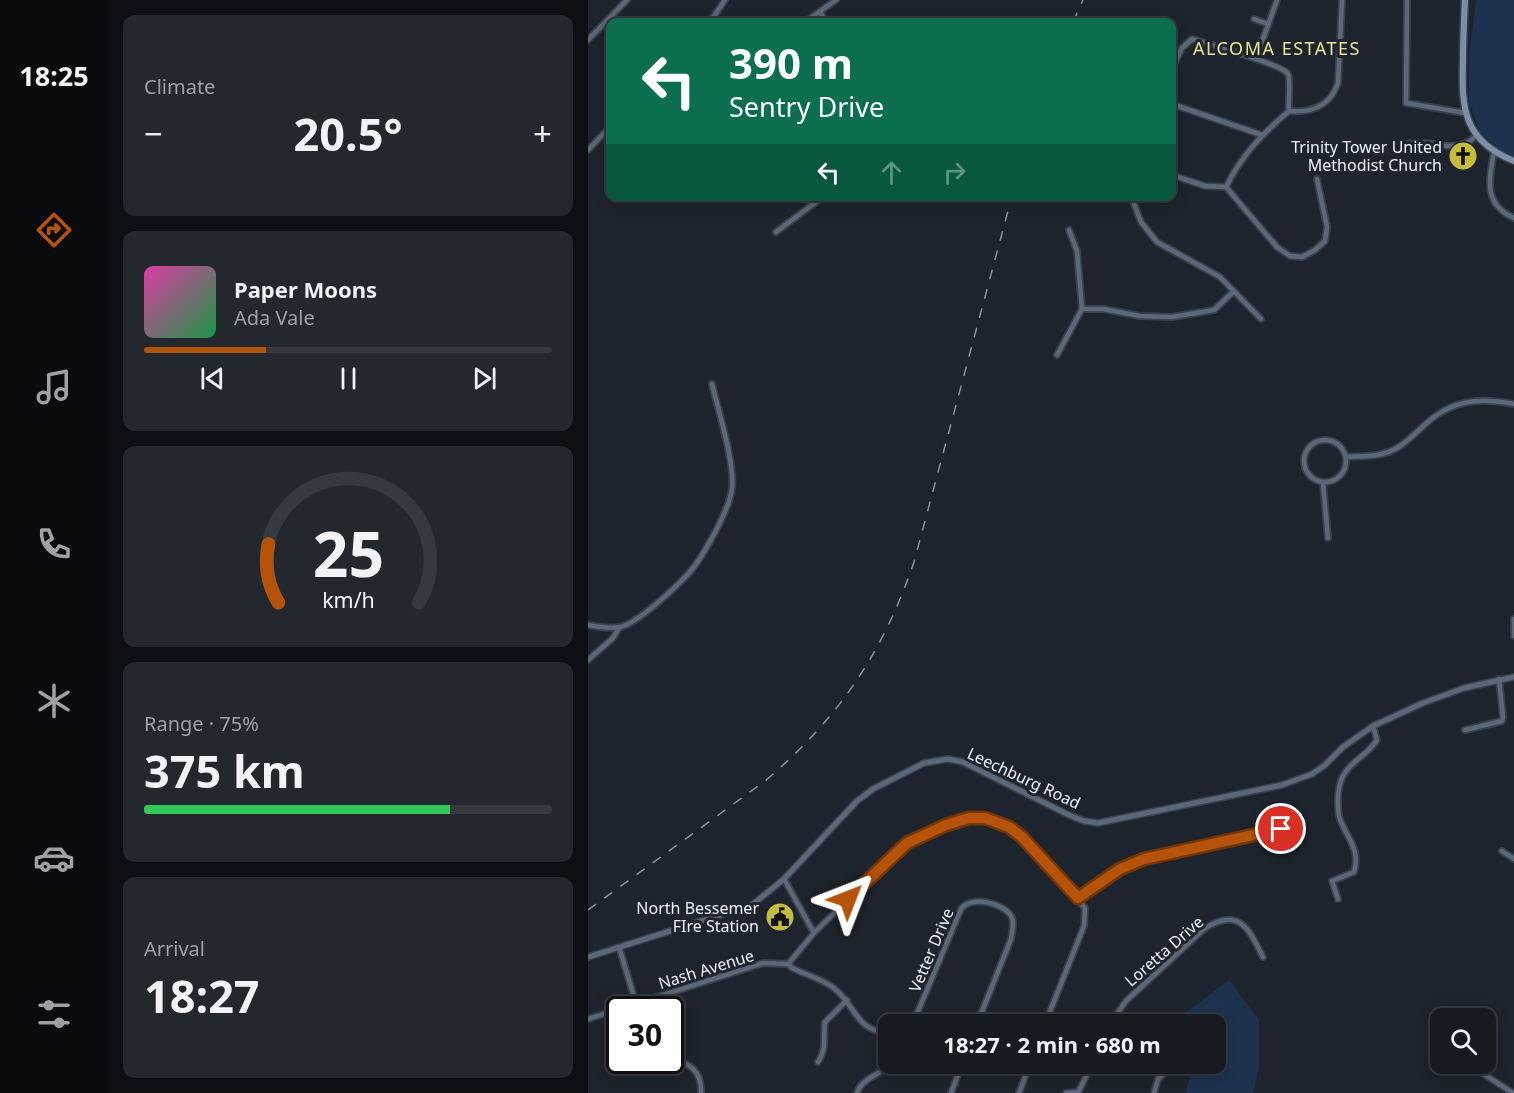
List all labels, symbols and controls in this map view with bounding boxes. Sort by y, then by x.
text: 390 m [729,34,853,91]
district label: ALCOMA ESTATES [1193,36,1361,60]
icon: left [630,42,708,120]
text: 18:25 [19,57,89,94]
text: Climate [144,73,215,100]
text: Sentry Drive [729,88,884,125]
text: 20.5° [294,103,402,164]
text: − [144,111,163,156]
text: + [533,111,552,156]
place label: Trinity Tower United Methodist Church [1291,136,1442,176]
church icon: Trinity Tower United Methodist Church [1447,140,1479,172]
icon: left [812,156,845,189]
icon: ahead [875,156,908,189]
icon: right [938,156,971,189]
icon: directions [33,209,75,251]
text: Paper Moons [234,274,377,304]
text: Ada Vale [234,304,315,331]
icon: previous [196,362,229,395]
icon: pause [332,362,365,395]
icon: next [468,362,501,395]
icon: music [33,366,75,408]
text: 25 [312,511,384,596]
icon: phone [33,523,75,565]
text: km/h [322,586,374,615]
icon: climate [33,680,75,722]
text: Range · 75% [144,710,259,737]
text: 375 km [144,740,305,801]
street label: Leechburg Road [964,742,1084,814]
pin [1255,803,1306,854]
icon: arrive [1264,812,1297,845]
icon: car [33,837,75,879]
position arrow [816,867,880,931]
place label: North Bessemer FIre Station [636,897,759,937]
public building icon: North Bessemer FIre Station [764,901,796,933]
street label: Vetter Drive [903,905,959,995]
street label: Loretta Drive [1120,911,1208,991]
text: Arrival [144,935,205,962]
street label: Nash Avenue [655,944,757,994]
text: 18:27 [144,965,260,1026]
icon: filters [33,993,75,1035]
speed limit sign: 30 [606,996,684,1074]
map controls [1430,1008,1496,1074]
button: search [1430,1008,1496,1074]
text: 18:27 · 2 min · 680 m [943,1029,1161,1059]

